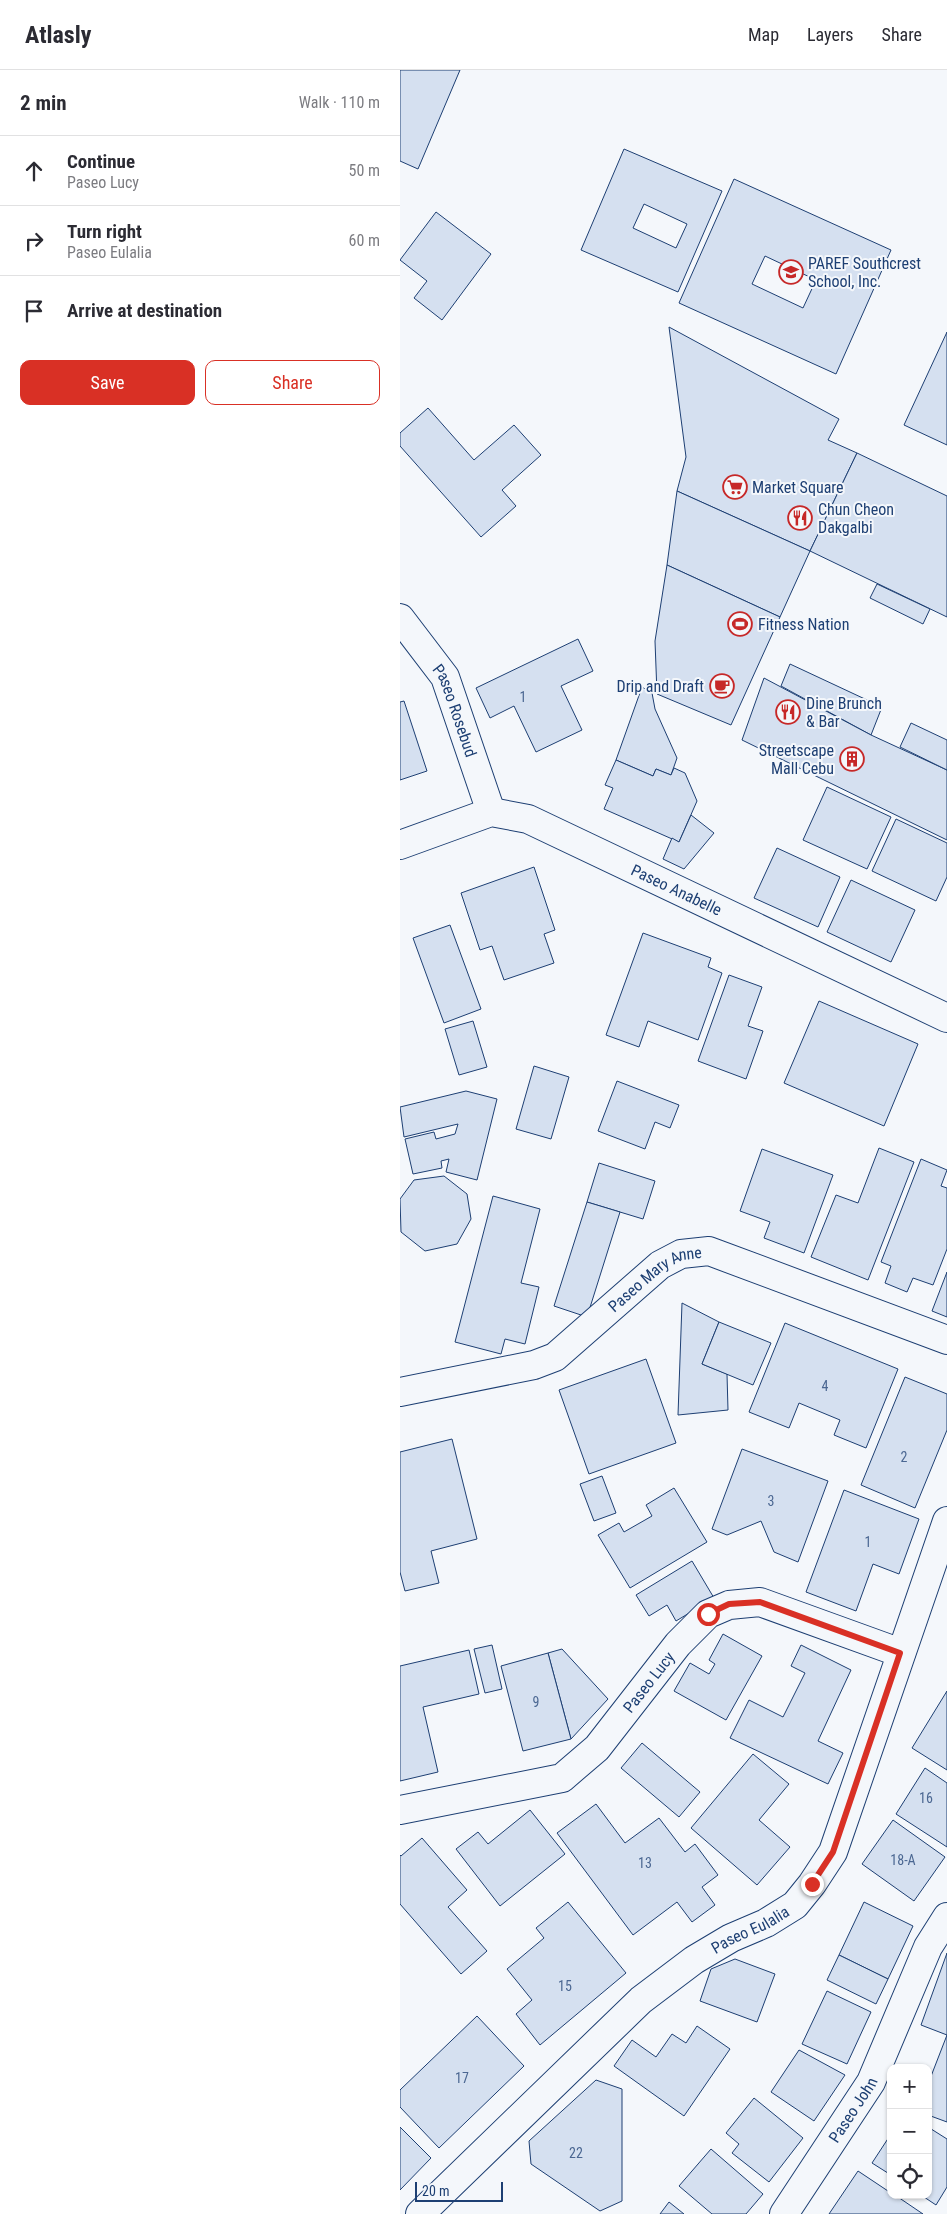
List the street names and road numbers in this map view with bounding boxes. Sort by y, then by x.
street label: Paseo Rosebud [429,660,481,759]
street label: Paseo Anabelle [628,860,725,919]
street label: Paseo Mary Anne [604,1242,703,1316]
street label: Paseo Lucy [619,1647,678,1716]
street label: Paseo Eulalia [708,1902,792,1957]
street label: Paseo John [824,2075,881,2146]

